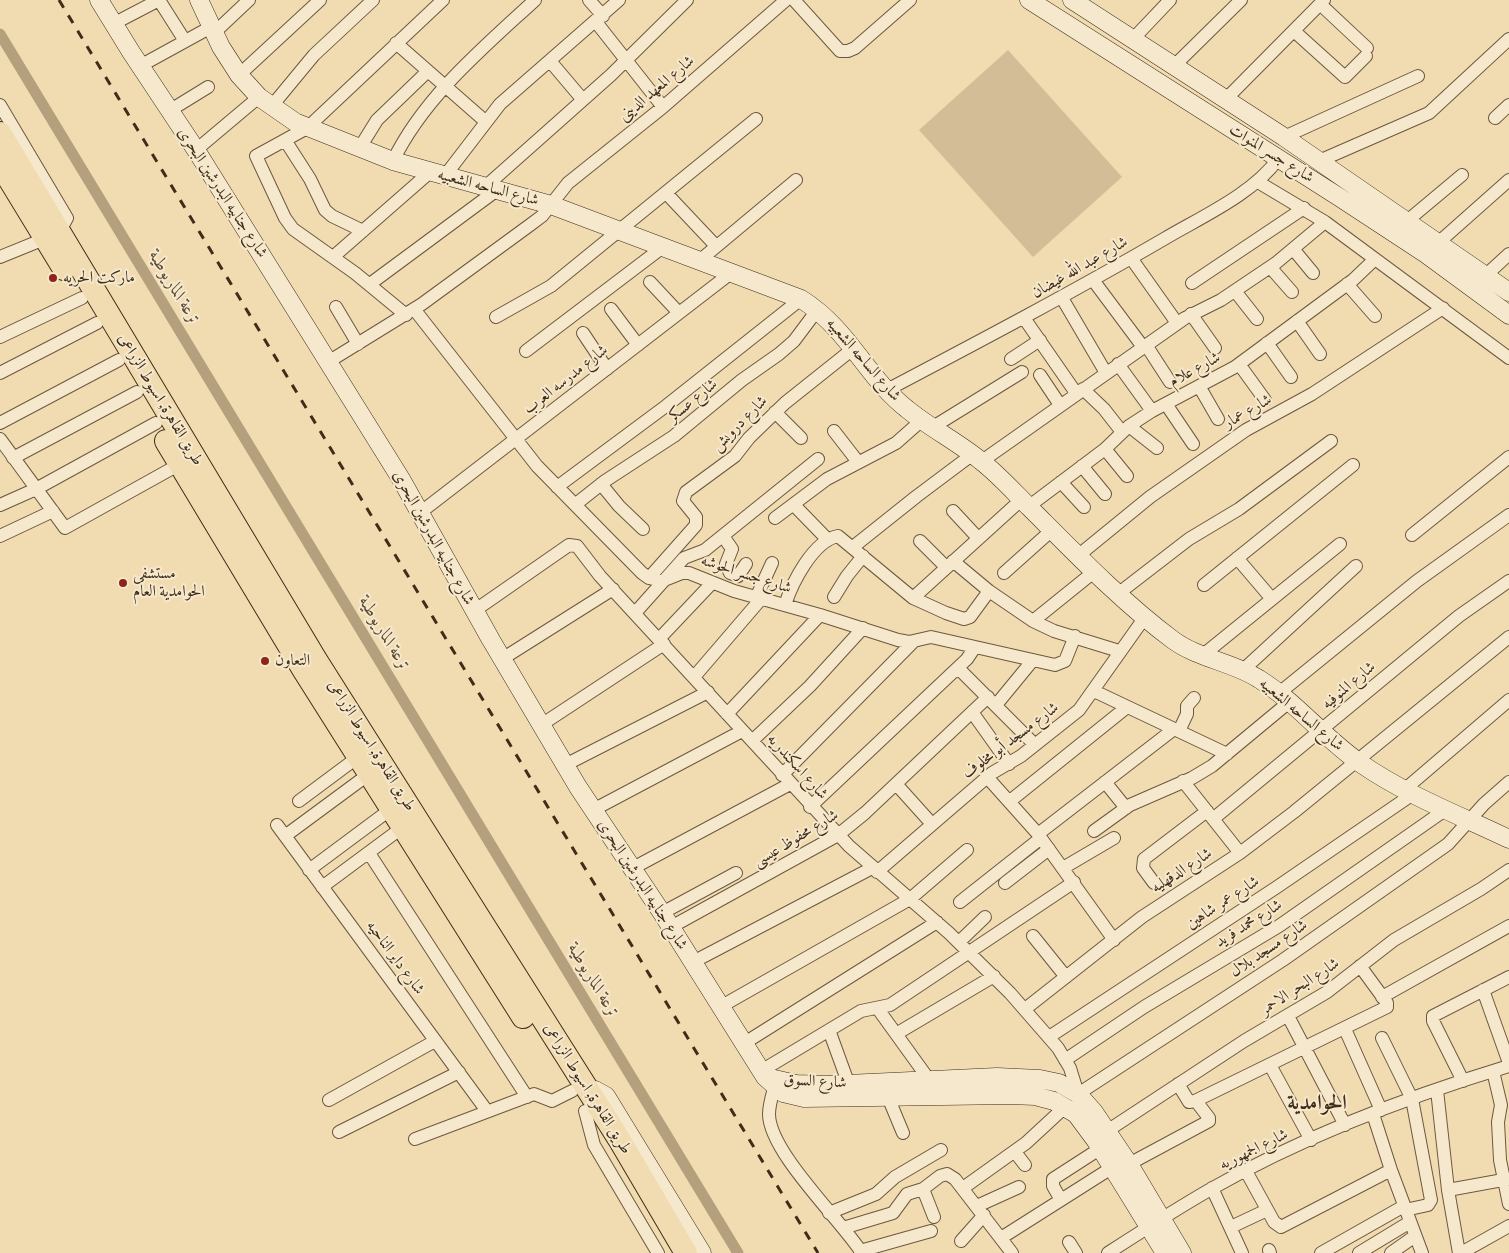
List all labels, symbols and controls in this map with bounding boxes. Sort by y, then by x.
street label: شارع المعهد الدينى [615,52,699,126]
street label: شارع جسر المنوات [1225,120,1317,188]
street label: شارع جنابيه البدرشين البحرى [173,124,271,262]
street label: شارع الساحه الشعبيه [435,165,541,211]
street label: شارع عبد الله غيضان [1028,233,1132,303]
water label: ترعة الماريوطية [143,247,205,329]
place label: ماركت الحريه [63,268,135,288]
marker: ماركت الحريه [47,272,59,284]
street label: شارع الساحه الشعبيه [822,314,904,406]
street label: طريق القاهرة, اسيوط الزراعى [113,330,207,470]
street label: شارع مدرسه العرب [520,341,612,419]
street label: شارع علام [1166,348,1224,392]
street label: شارع عسكر [664,375,722,427]
street label: شارع عمار [1221,391,1275,433]
street label: شارع درويش [708,392,772,456]
street label: شارع جنابيه البدرشين البحرى [388,467,478,609]
street label: شارع جسر الحوشه [698,551,794,599]
place label: مستشفى الحوامدية العام [133,564,205,602]
marker: مستشفى الحوامدية العام [117,577,129,589]
water label: ترعة الماريوطية [353,593,415,675]
place label: التعاون [275,651,310,671]
marker: التعاون [259,655,271,667]
street label: شارع المنوفيه [1318,658,1380,714]
street label: شارع الساحه الشعبيه [1255,674,1347,756]
street label: طريق القاهرة, اسيوط الزراعى [323,677,419,815]
street label: شارع مسجد أبو مخلوف [959,698,1063,784]
street label: شارع اسكندريه [762,730,832,804]
street label: شارع محفوظ عيسى [750,806,842,872]
street label: شارع جنابيه البدرشين البحرى [593,816,691,954]
street label: شارع الدقهليه [1148,844,1216,898]
street label: شارع عمر شاهين [1183,872,1263,934]
street label: شارع محمد فريد [1212,896,1286,952]
street label: شارع مسجد بلال [1227,916,1311,982]
street label: شارع داير الناحيه [362,917,428,999]
water label: ترعة الماريوطية [562,940,624,1022]
street label: شارع البحر الاحمر [1257,954,1343,1020]
street label: طريق القاهرة, اسيوط الزراعى [539,1020,635,1158]
street label: شارع السوق [783,1071,847,1093]
district label: الحوامدية [1287,1091,1347,1117]
street label: شارع الجمهوريه [1216,1125,1292,1175]

